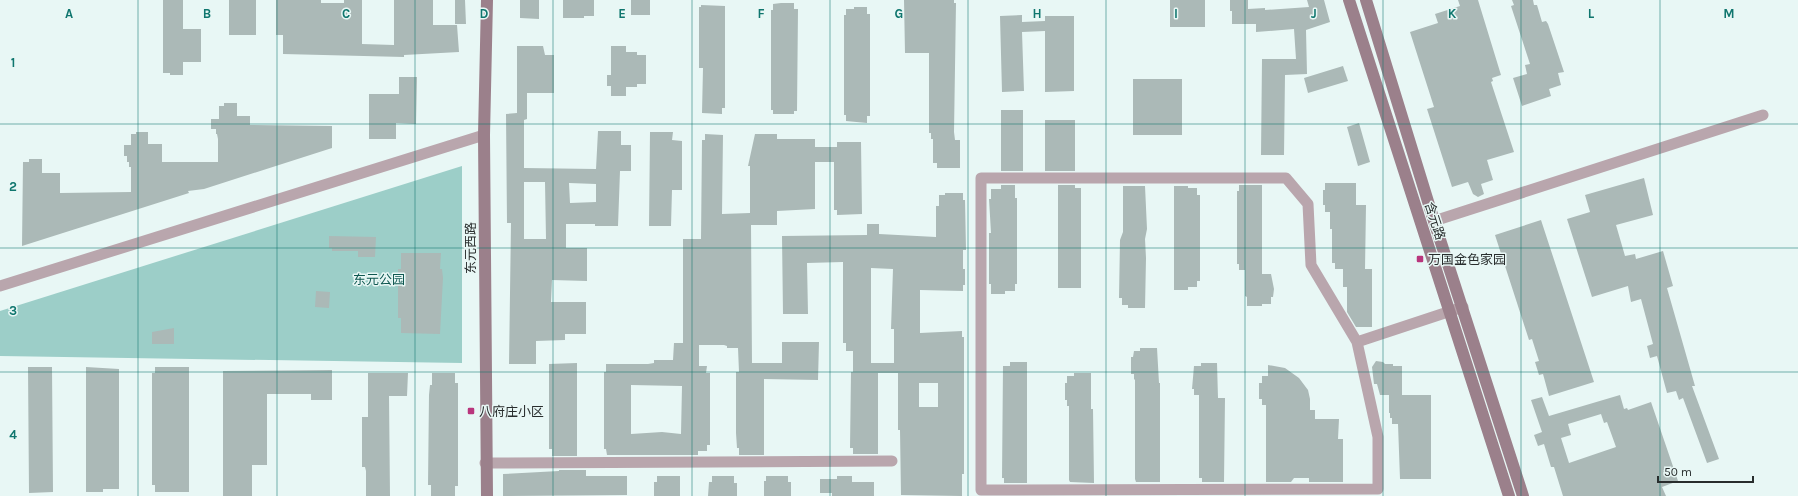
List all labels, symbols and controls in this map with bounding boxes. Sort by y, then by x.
text: A [65,6,73,21]
text: B [203,6,211,21]
text: C [342,6,350,21]
text: D [480,6,489,21]
text: E [618,6,626,21]
text: F [757,6,765,21]
text: G [895,6,903,21]
text: H [1032,6,1042,21]
text: I [1174,6,1178,21]
text: J [1311,6,1317,21]
text: K [1448,6,1457,21]
text: L [1588,6,1595,21]
text: M [1723,6,1735,21]
text: 1 [11,55,15,70]
text: 2 [9,179,17,194]
street label: 含元路 [1422,200,1448,242]
street label: 东元西路 [463,222,478,274]
place label: 万国金色家园 [1428,252,1506,267]
marker: 万国金色家园 [1415,254,1425,264]
park label: 东元公园 [353,272,405,287]
text: 3 [9,303,17,318]
place label: 八府庄小区 [479,404,544,419]
marker: 八府庄小区 [466,406,476,416]
text: 4 [9,427,17,442]
scale bar [1658,458,1753,484]
text: 50 m [1664,465,1692,479]

